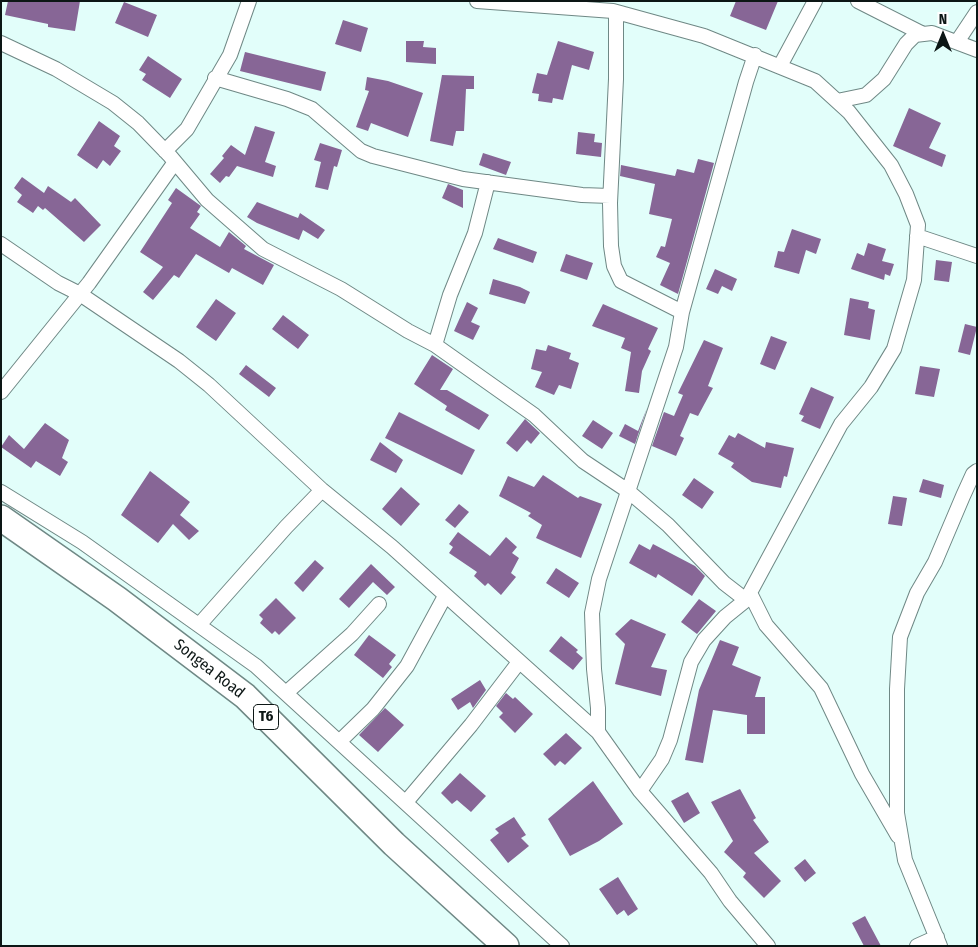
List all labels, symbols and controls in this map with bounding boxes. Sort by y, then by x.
north arrow [918,10,968,60]
text: N [939,11,947,28]
street label: Songea Road [170,635,248,703]
road number: T6 [254,704,278,730]

